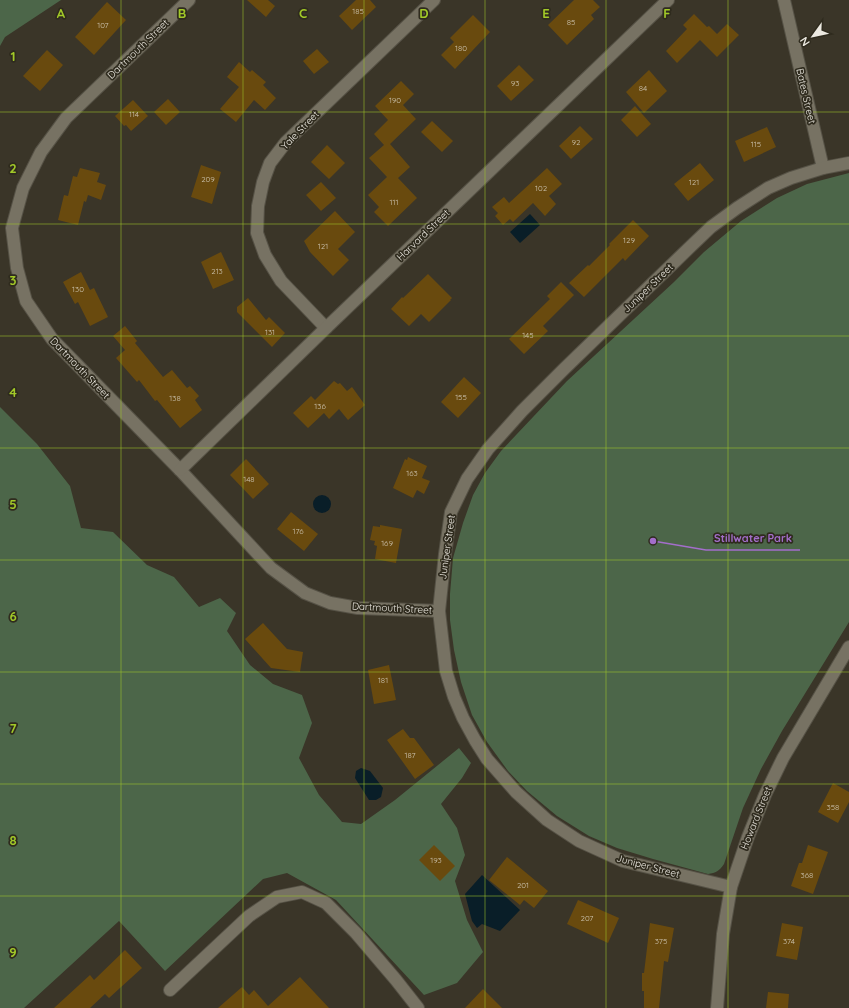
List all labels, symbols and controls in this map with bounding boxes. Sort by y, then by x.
text: A [57,5,66,21]
text: B [178,5,186,21]
text: C [299,5,307,21]
text: D [419,5,429,21]
text: E [542,5,550,21]
text: F [663,5,671,21]
house number: 185 [352,6,364,16]
street label: Dartmouth Street [105,16,172,82]
north arrow [793,16,833,56]
house number: 85 [567,17,575,27]
house number: 107 [97,20,109,30]
text: N [797,34,813,49]
house number: 180 [455,43,467,53]
text: 1 [10,48,16,64]
street label: Bates Street [793,67,819,125]
house number: 93 [511,78,519,88]
house number: 84 [639,83,647,93]
house number: 190 [389,95,401,105]
street label: Yale Street [278,107,322,152]
house number: 114 [129,109,139,119]
house number: 92 [572,137,581,147]
house number: 115 [751,139,761,149]
text: 2 [9,160,17,176]
house number: 209 [201,174,215,184]
house number: 121 [689,177,699,187]
house number: 102 [535,183,548,193]
house number: 111 [390,197,398,207]
street label: Harvard Street [394,206,453,264]
house number: 129 [623,235,635,245]
house number: 121 [318,241,328,251]
street label: Juniper Street [620,260,676,315]
house number: 213 [211,266,223,276]
text: 3 [10,272,17,288]
house number: 130 [72,284,84,294]
house number: 131 [265,327,275,337]
house number: 145 [522,330,534,340]
street label: Dartmouth Street [47,335,113,402]
text: 4 [9,384,17,400]
house number: 155 [455,392,467,402]
house number: 138 [169,393,181,403]
house number: 136 [314,401,326,411]
house number: 163 [406,468,418,478]
house number: 148 [243,474,255,484]
text: 5 [9,496,17,512]
street label: Juniper Street [436,513,458,580]
house number: 176 [292,526,304,536]
callout: Stillwater Park [706,527,800,550]
text: Stillwater Park [714,531,792,545]
house number: 169 [381,538,393,548]
street label: Dartmouth Street [351,599,433,617]
text: 6 [9,608,17,624]
house number: 181 [378,675,388,685]
text: 7 [9,720,17,736]
house number: 187 [404,750,416,760]
street label: Howard Street [737,784,775,851]
house number: 358 [827,802,839,812]
text: 8 [9,832,17,848]
street label: Juniper Street [615,851,682,881]
house number: 193 [430,855,442,865]
house number: 368 [801,870,813,880]
house number: 201 [517,880,529,890]
house number: 207 [581,913,593,923]
house number: 375 [655,936,667,946]
house number: 374 [783,936,795,946]
text: 9 [9,944,17,960]

